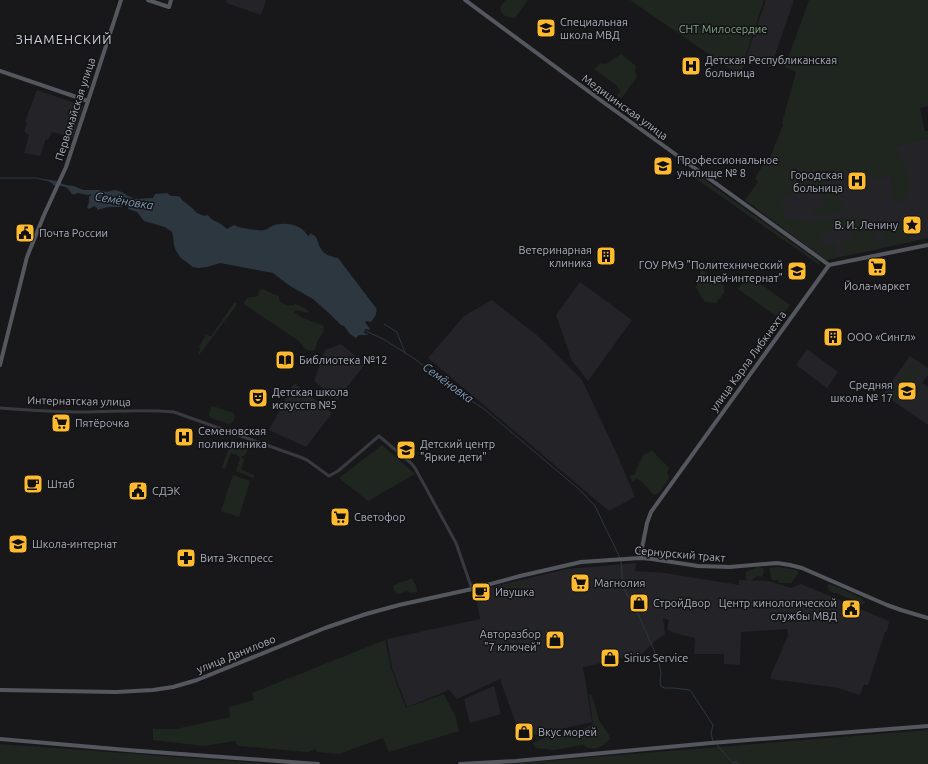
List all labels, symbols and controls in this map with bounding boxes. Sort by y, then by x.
place label: Специальная школа МВД [560,16,628,41]
school or university icon: Специальная школа МВД [535,17,557,39]
park label: СНТ Милосердие [679,23,767,35]
district label: ЗНАМЕНСКИЙ [16,32,112,46]
place label: Детская Республиканская больница [705,54,837,79]
hospital icon: Детская Республиканская больница [680,55,702,77]
street label: Первомайская улица [53,56,97,162]
street label: Медицинская улица [580,72,670,142]
place label: Профессиональное училище № 8 [677,154,778,179]
school or university icon: Профессиональное училище № 8 [652,155,674,177]
place label: Городская больница [791,169,843,194]
hospital icon: Городская больница [846,170,868,192]
water label: Семёновка [94,189,155,212]
place icon: В. И. Ленину [901,214,923,236]
place label: В. И. Ленину [835,219,899,231]
public building icon: Почта России [14,222,36,244]
place label: Почта России [39,227,108,239]
place label: Ветеринарная клиника [519,244,592,269]
building icon: Ветеринарная клиника [595,245,617,267]
supermarket icon: Йола-маркет [866,256,888,278]
place label: ГОУ РМЭ "Политехнический лицей-интернат" [639,259,783,284]
school or university icon: ГОУ РМЭ "Политехнический лицей-интернат" [786,260,808,282]
place label: Йола-маркет [844,280,910,292]
street label: улица Карла Либкнехта [708,309,788,413]
building icon: ООО «Сингл» [822,326,844,348]
place label: ООО «Сингл» [847,331,916,343]
library icon: Библиотека №12 [274,349,296,371]
place label: Библиотека №12 [299,354,387,366]
water label: Семёновка [421,360,476,406]
place label: Средняя школа № 17 [831,379,893,404]
school or university icon: Средняя школа № 17 [896,380,918,402]
place label: Детская школа искусств №5 [272,386,348,411]
theatre icon: Детская школа искусств №5 [247,387,269,409]
street label: Интернатская улица [27,394,131,408]
supermarket icon: Пятёрочка [50,412,72,434]
place label: Пятёрочка [75,417,129,429]
place label: Семеновская поликлиника [198,425,267,450]
hospital icon: Семеновская поликлиника [173,426,195,448]
place label: Детский центр "Яркие дети" [420,438,495,463]
school or university icon: Детский центр "Яркие дети" [395,439,417,461]
cafe icon: Штаб [22,473,44,495]
place label: Штаб [47,478,75,490]
public building icon: СДЭК [127,480,149,502]
place label: СДЭК [152,485,180,497]
supermarket icon: Светофор [329,506,351,528]
place label: Светофор [354,511,405,523]
school or university icon: Школа-интернат [7,533,29,555]
place label: Школа-интернат [32,538,117,550]
street label: Сернурский тракт [634,544,726,564]
pharmacy icon: Вита Экспресс [175,547,197,569]
place label: Вита Экспресс [200,552,273,564]
supermarket icon: Магнолия [569,572,591,594]
place label: Магнолия [594,577,645,589]
cafe icon: Ивушка [470,581,492,603]
place label: Ивушка [495,586,534,598]
shop icon: СтройДвор [628,592,650,614]
place label: СтройДвор [653,597,710,609]
place label: Центр кинологической службы МВД [719,597,837,622]
public building icon: Центр кинологической службы МВД [840,598,862,620]
place label: Авторазбор "7 ключей" [480,628,541,653]
shop icon: Авторазбор "7 ключей" [544,629,566,651]
street label: улица Данилово [195,633,277,675]
shop icon: Sirius Service [599,647,621,669]
place label: Sirius Service [624,652,688,664]
shop icon: Вкус морей [513,721,535,743]
place label: Вкус морей [538,726,597,738]

